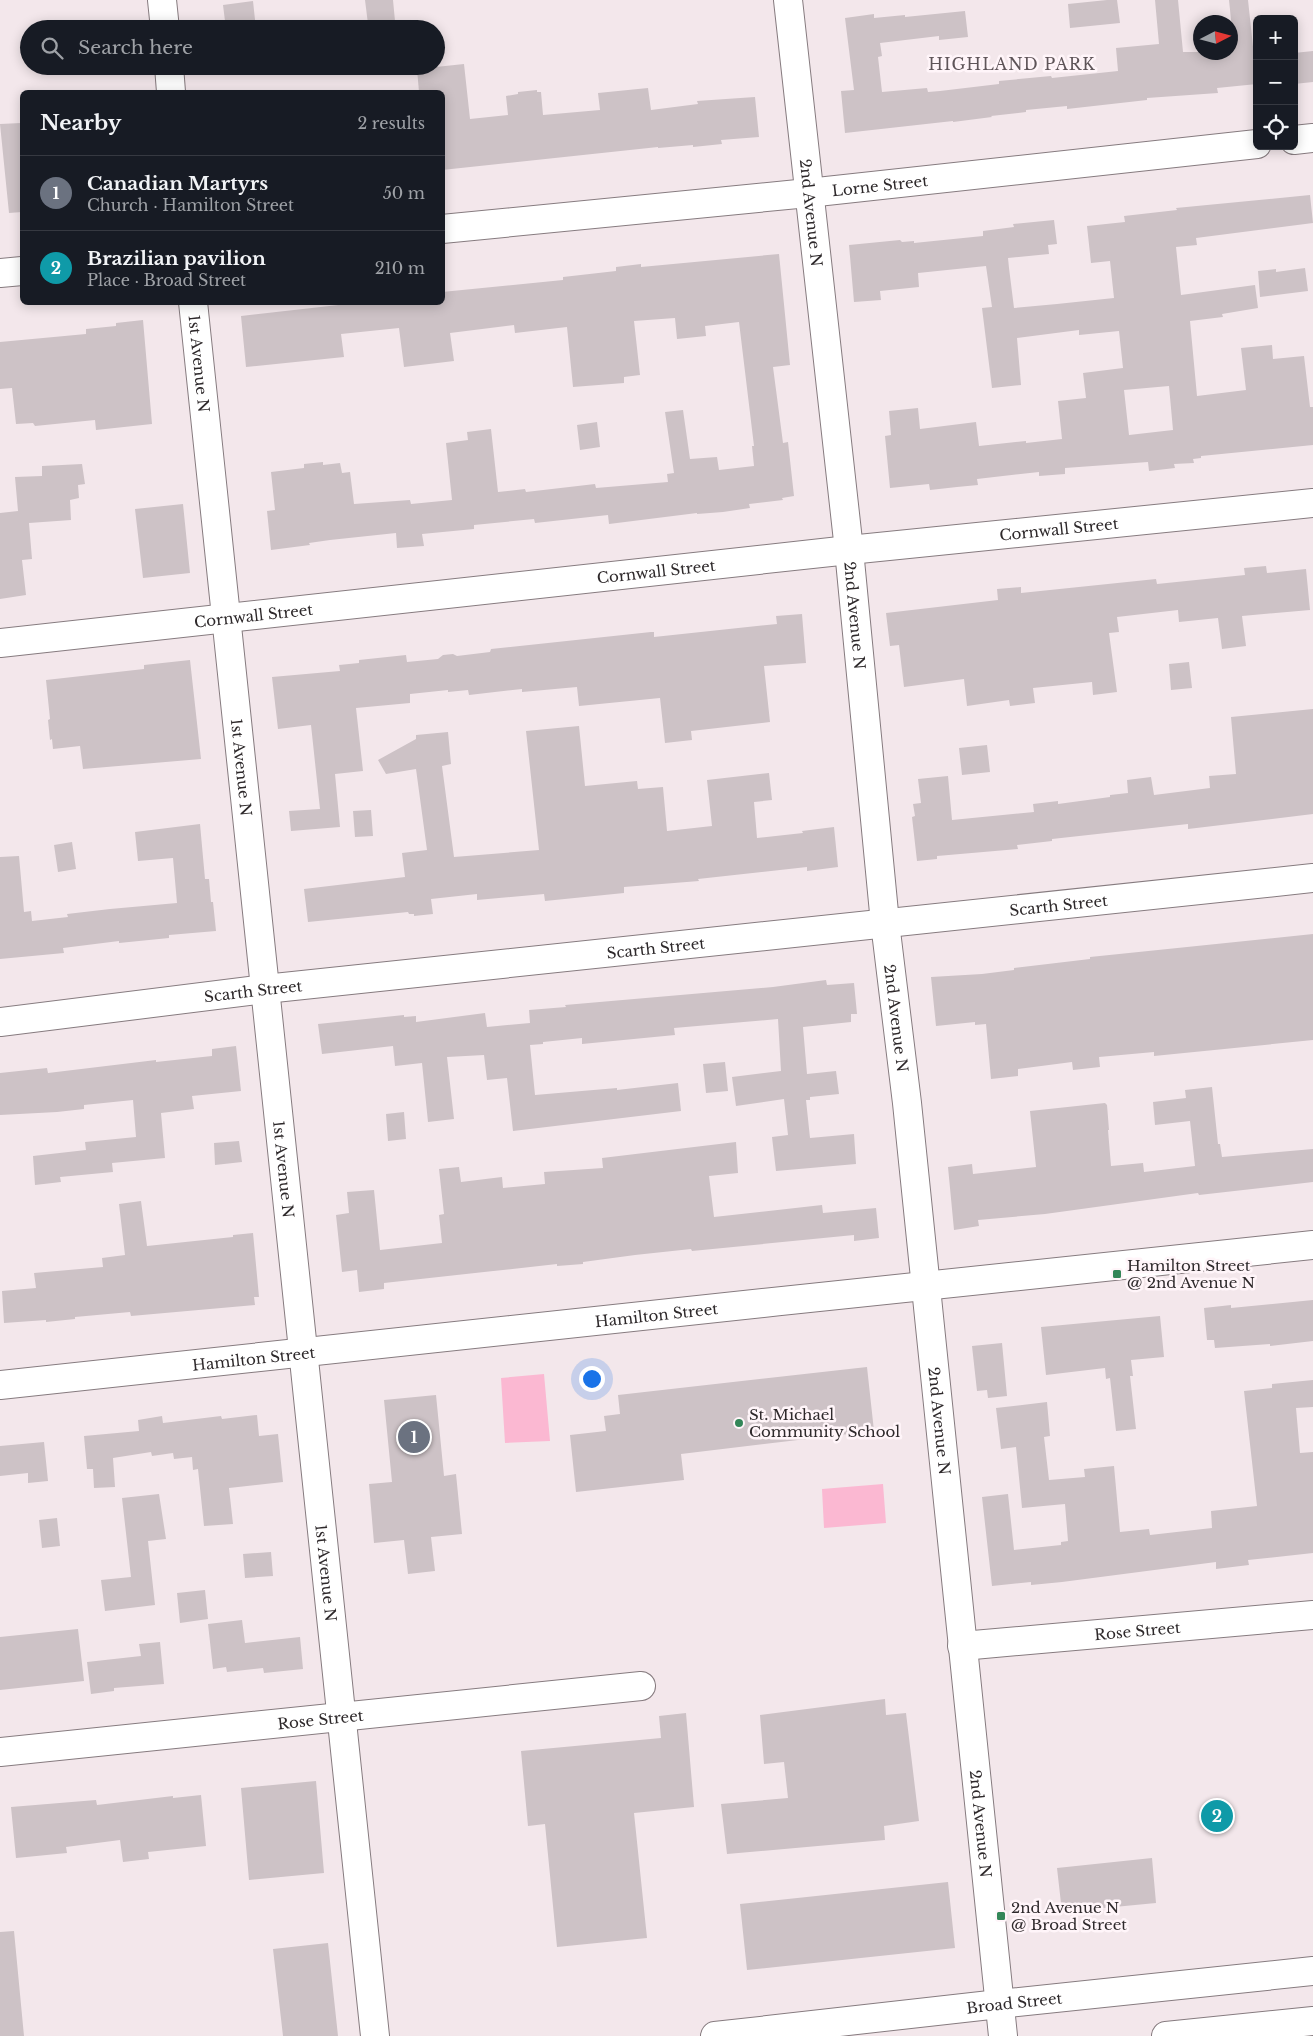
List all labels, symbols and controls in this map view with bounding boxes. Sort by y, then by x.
north arrow [1193,15,1238,60]
map controls [1253,15,1298,150]
button: + [1253,15,1298,60]
search box [20,20,445,75]
icon: search [38,34,66,62]
text: Search here [78,36,193,59]
district label: HIGHLAND PARK [928,54,1096,74]
button: − [1253,60,1298,105]
button: locate [1253,105,1298,150]
text: Nearby [40,110,121,136]
text: 2 results [357,113,425,133]
street label: 2nd Avenue N [796,158,827,268]
street label: Lorne Street [831,170,929,200]
text: Canadian Martyrs [87,172,268,195]
text: 1 [53,183,59,203]
text: 50 m [383,183,425,203]
text: Church · Hamilton Street [87,195,294,215]
text: Brazilian pavilion [87,247,266,270]
text: 2 [51,258,61,278]
text: 210 m [375,258,425,278]
text: Place · Broad Street [87,270,246,290]
street label: 1st Avenue N [185,314,214,413]
street label: Cornwall Street [999,513,1119,544]
street label: Cornwall Street [596,555,717,587]
street label: 2nd Avenue N [841,560,870,670]
street label: Cornwall Street [193,599,314,631]
street label: 1st Avenue N [227,718,256,817]
street label: Scarth Street [1008,890,1109,920]
street label: Scarth Street [606,933,706,962]
street label: 2nd Avenue N [881,963,913,1073]
street label: Scarth Street [203,976,303,1006]
street label: 1st Avenue N [269,1120,299,1219]
place label: Hamilton Street @ 2nd Avenue N [1127,1256,1255,1292]
marker: Hamilton Street @ 2nd Avenue N [1111,1268,1123,1280]
street label: Hamilton Street [594,1298,719,1331]
street label: Hamilton Street [191,1342,316,1374]
your location [579,1366,605,1392]
street label: 2nd Avenue N [925,1366,955,1476]
place label: St. Michael Community School [749,1405,900,1441]
marker: St. Michael Community School [733,1417,745,1429]
pin: 1 [398,1418,430,1456]
street label: 1st Avenue N [312,1523,341,1623]
street label: Rose Street [1093,1617,1182,1644]
street label: Rose Street [276,1705,365,1733]
street label: 2nd Avenue N [966,1769,996,1879]
pin: 2 [1201,1797,1233,1835]
place label: 2nd Avenue N @ Broad Street [1011,1898,1127,1934]
marker: 2nd Avenue N @ Broad Street [995,1910,1007,1922]
street label: Broad Street [965,1988,1063,2017]

